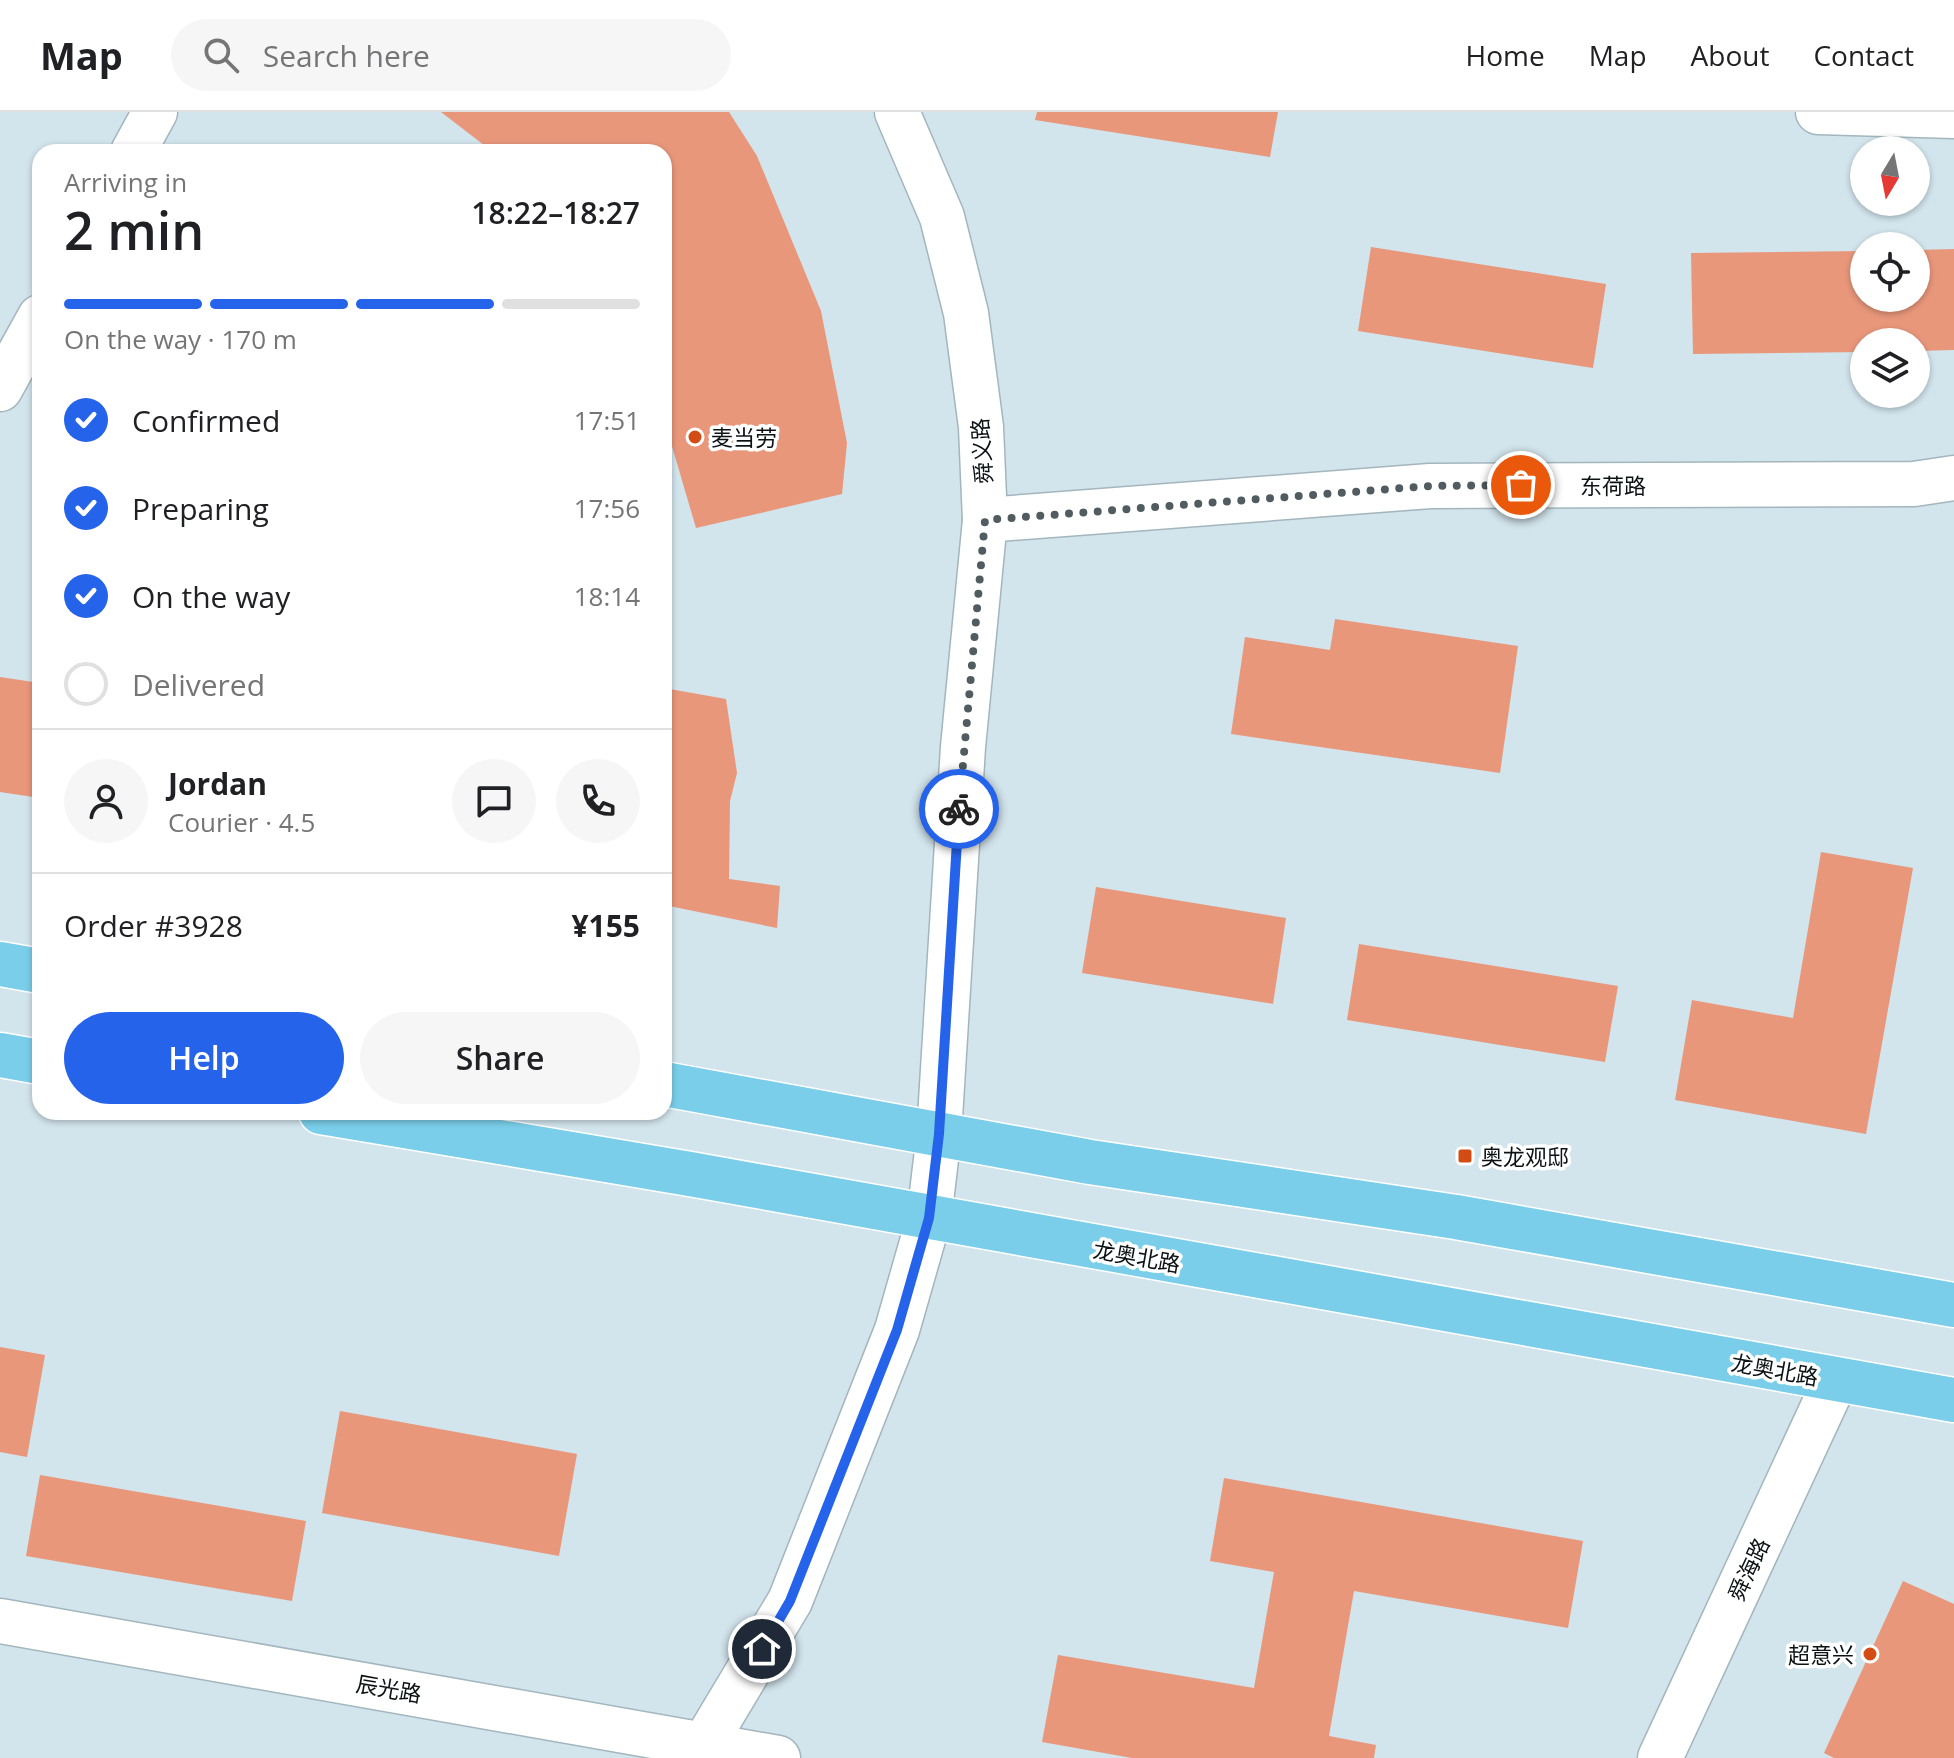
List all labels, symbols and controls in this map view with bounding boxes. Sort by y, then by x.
search box [171,19,731,91]
text: Map [40,29,123,81]
icon: search [199,33,243,77]
text: Search here [263,35,430,76]
text: Home [1466,36,1545,74]
text: Map [1589,36,1647,74]
text: About [1691,36,1769,74]
text: Contact [1813,36,1914,74]
north arrow [1850,136,1930,216]
map controls [1850,136,1930,408]
text: Arriving in [64,164,187,200]
text: 18:22–18:27 [471,192,640,233]
text: 2 min [64,194,204,265]
button: locate [1850,232,1930,312]
text: On the way · 170 m [64,321,297,357]
button: layers [1850,328,1930,408]
icon: check [64,398,108,442]
text: Confirmed [132,400,280,441]
text: 17:51 [574,402,640,438]
street label: 舜义路 [964,417,998,485]
place label: 麦当劳 [711,422,777,452]
marker: 麦当劳 [686,428,704,446]
pin [1487,451,1555,519]
icon: bag [1499,463,1543,507]
street label: 东荷路 [1580,470,1646,500]
icon: check [64,486,108,530]
text: Preparing [132,488,269,529]
text: 17:56 [574,490,640,526]
icon: check [64,574,108,618]
text: On the way [132,576,290,617]
text: 18:14 [574,578,640,614]
text: Delivered [132,664,265,705]
button: person [64,759,148,843]
button: chat [452,759,536,843]
button: phone [556,759,640,843]
text: Jordan [168,763,267,804]
courier [919,769,999,849]
icon: bike [937,787,981,831]
text: Courier · 4.5 [168,804,315,840]
text: Order #3928 [64,905,243,946]
text: ¥155 [571,905,640,946]
button: Help [64,1012,344,1104]
button: Share [360,1012,640,1104]
place label: 奥龙观邸 [1481,1141,1569,1171]
marker: 奥龙观邸 [1456,1147,1474,1165]
street label: 龙奥北路 [1091,1234,1183,1278]
street label: 龙奥北路 [1729,1347,1821,1391]
street label: 舜海路 [1720,1533,1776,1605]
pin [728,1615,796,1683]
icon: home [740,1627,784,1671]
place label: 超意兴 [1788,1639,1854,1669]
marker: 超意兴 [1861,1645,1879,1663]
street label: 辰光路 [354,1667,424,1709]

